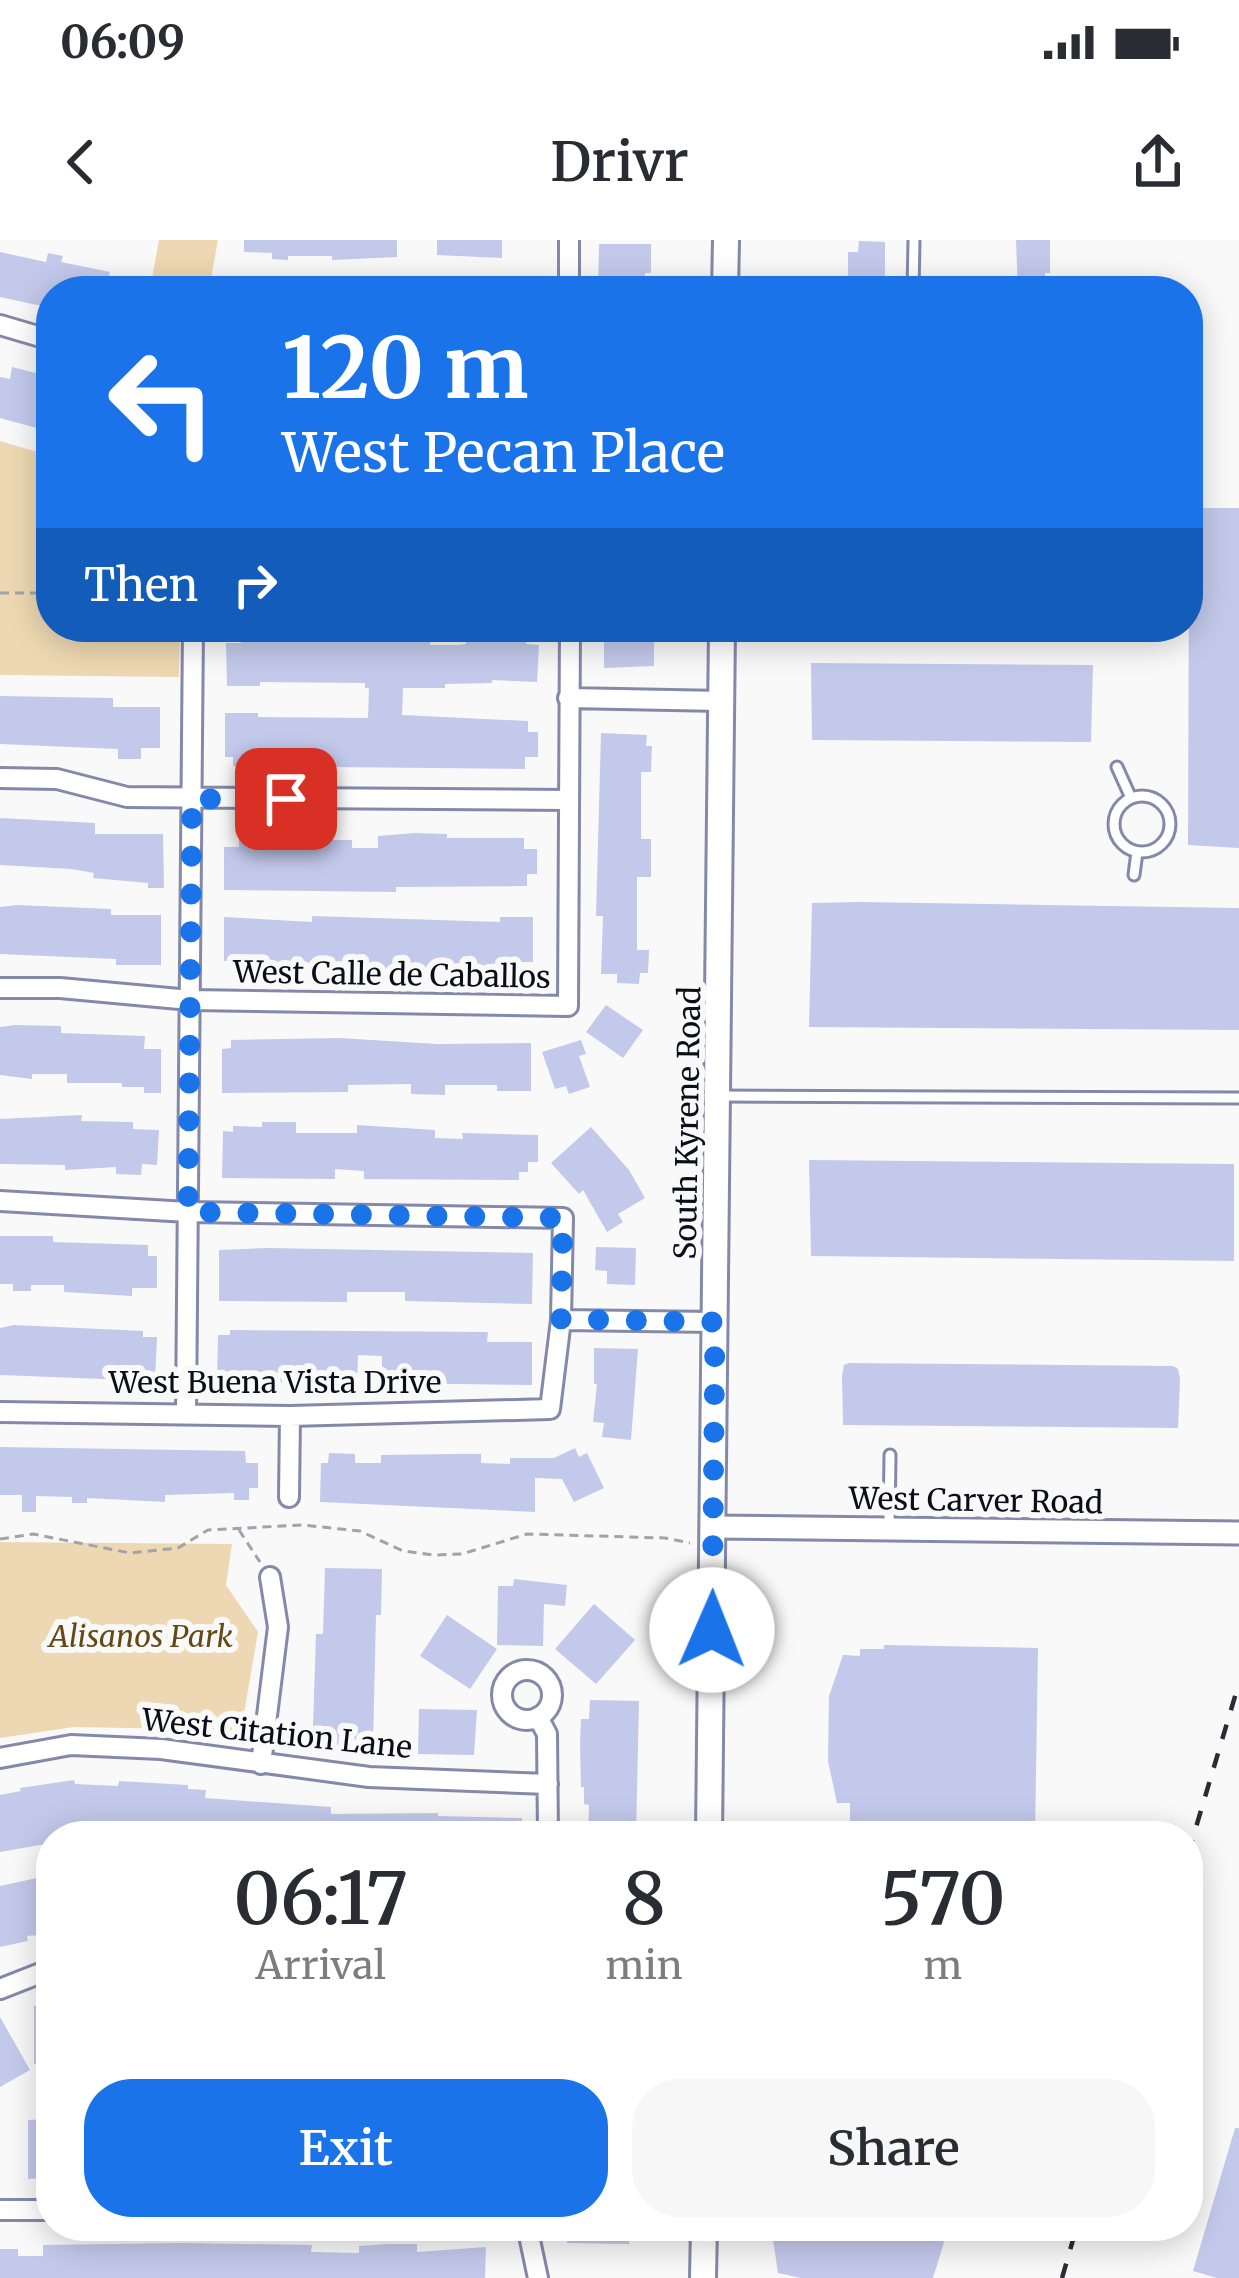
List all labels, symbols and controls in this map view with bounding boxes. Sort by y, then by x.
text: 06:09 [60,14,185,70]
text: Drivr [550,128,689,196]
icon: back [48,129,114,195]
icon: share [1125,129,1191,195]
text: 120 m [282,315,529,421]
icon: left [84,324,240,480]
text: West Pecan Place [282,419,725,487]
icon: right [222,552,288,618]
text: Then [84,557,198,613]
pin [235,748,337,850]
icon: arrive [253,766,319,832]
street label: West Calle de Caballos [232,952,551,996]
street label: South Kyrene Road [666,986,708,1260]
street label: West Buena Vista Drive [108,1363,441,1401]
street label: West Carver Road [848,1479,1103,1521]
position arrow [649,1567,775,1693]
park label: Alisanos Park [47,1617,233,1655]
street label: West Citation Lane [139,1700,414,1766]
text: 06:17 [233,1853,408,1944]
text: 8 [622,1853,666,1944]
text: 570 [880,1853,1006,1944]
text: Arrival [256,1941,386,1990]
text: min [605,1941,683,1990]
text: m [923,1941,962,1990]
button: Exit [84,2079,608,2217]
button: Share [632,2079,1155,2217]

